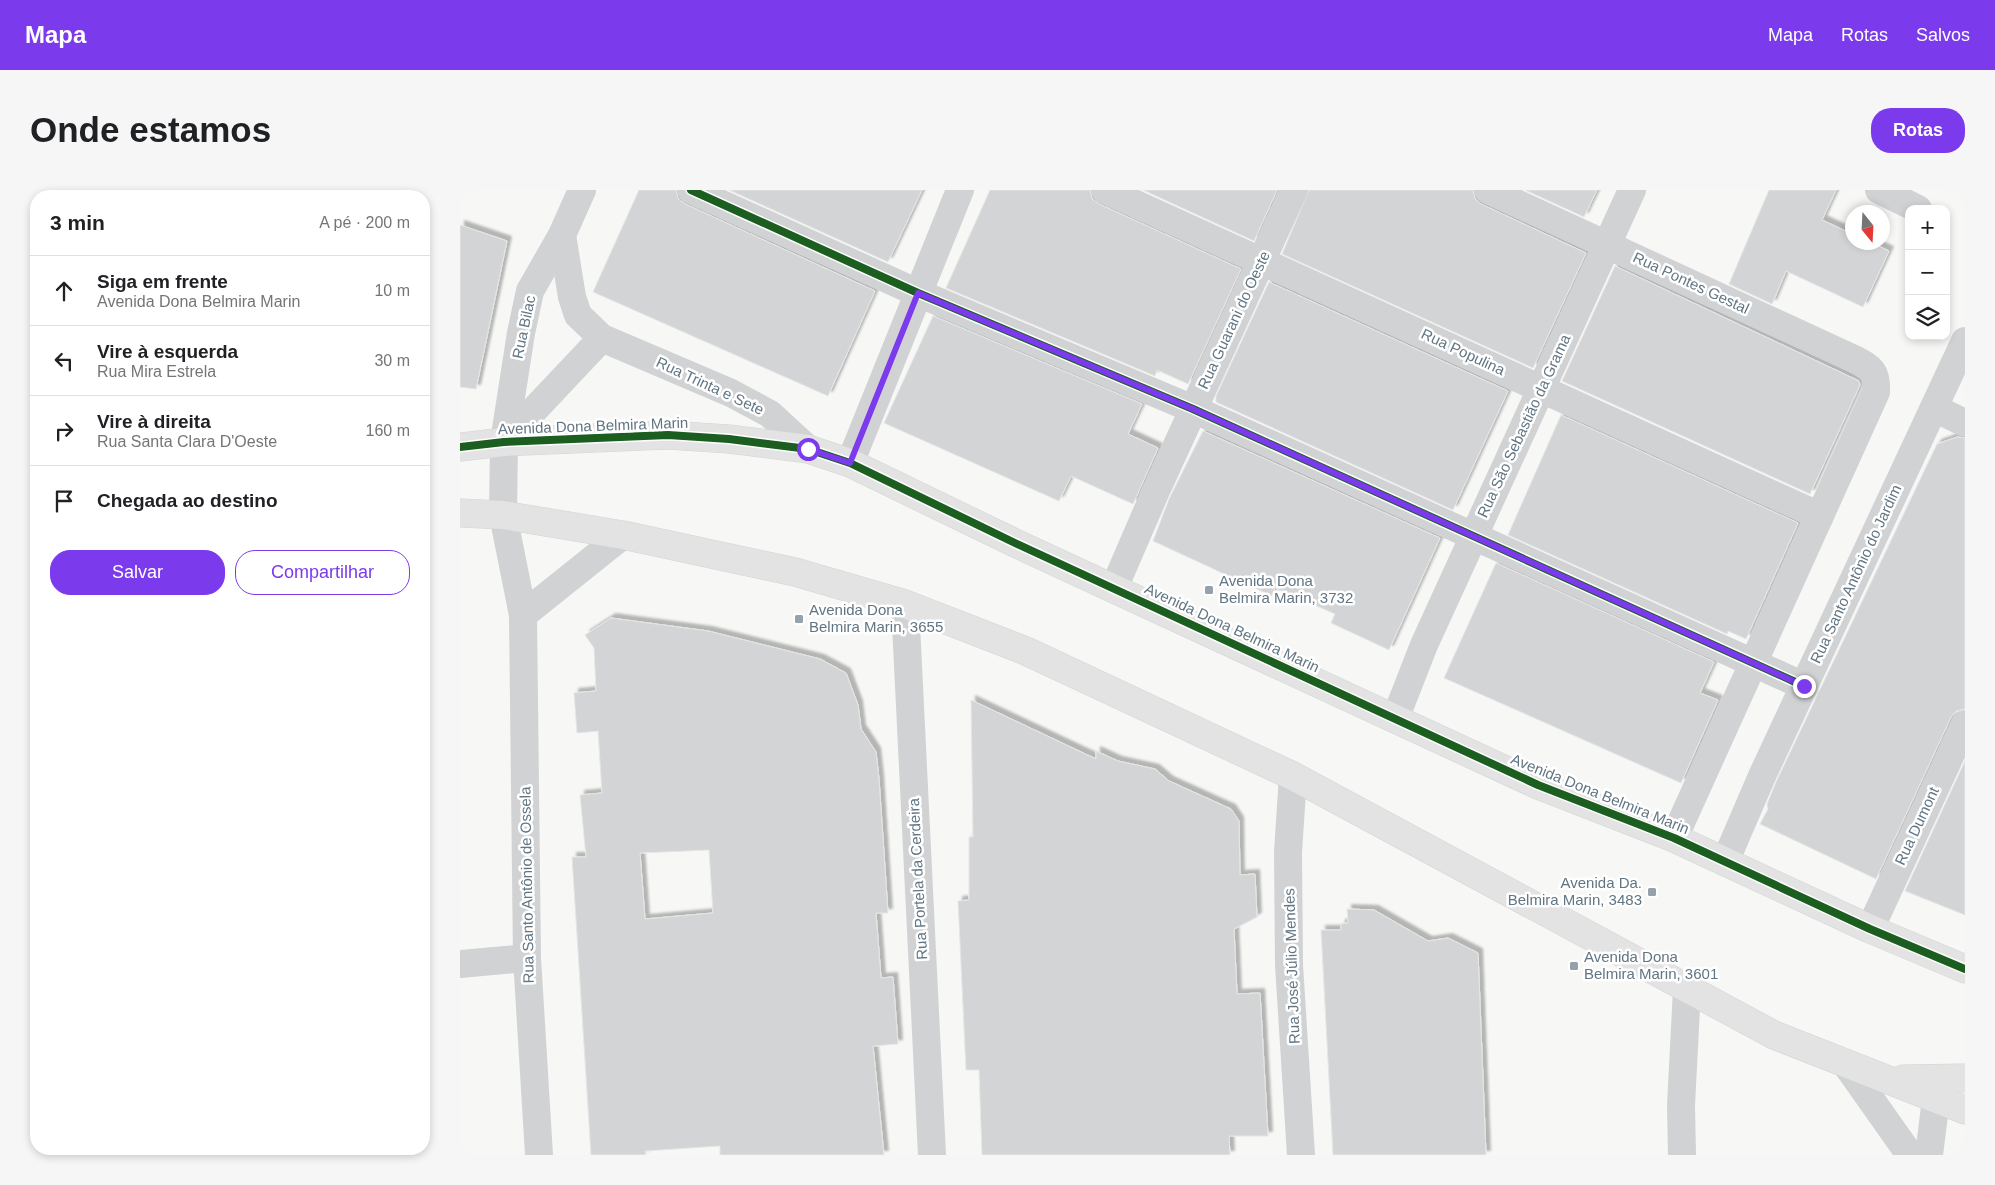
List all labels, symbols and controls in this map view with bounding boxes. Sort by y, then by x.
text: Mapa [25,21,86,48]
text: Mapa [1768,25,1813,45]
text: Rotas [1841,25,1888,45]
text: Salvos [1916,25,1970,45]
button: Rotas [1871,108,1965,153]
text: Onde estamos [30,110,271,149]
north arrow [1845,205,1890,250]
map controls [1905,205,1950,340]
button: + [1905,205,1950,250]
text: 3 min [50,211,105,234]
text: A pé · 200 m [319,214,410,231]
street label: Rua Guarani do Oeste [1194,248,1273,391]
street label: Rua Pontes Gestal [1631,248,1752,317]
button: − [1905,250,1950,295]
text: Siga em frente [97,271,228,292]
icon: ahead [50,277,78,305]
text: 10 m [374,282,410,299]
text: Avenida Dona Belmira Marin [97,293,300,310]
street label: Rua Bilac [509,293,539,360]
button: layers [1905,295,1950,340]
street label: Rua Populina [1419,325,1508,379]
street label: Rua São Sebastião da Grama [1474,331,1574,520]
text: Vire à esquerda [97,341,238,362]
icon: left [50,347,78,375]
text: 30 m [374,352,410,369]
street label: Rua Trinta e Sete [654,353,767,418]
text: Rua Mira Estrela [97,363,216,380]
text: Vire à direita [97,411,211,432]
street label: Avenida Dona Belmira Marin [497,414,689,437]
icon: right [50,417,78,445]
text: 160 m [366,422,410,439]
text: Rua Santa Clara D'Oeste [97,433,277,450]
route start [797,438,820,461]
street label: Rua Santo Antônio do Jardim [1807,482,1904,666]
icon: arrive [50,487,78,515]
text: Chegada ao destino [97,490,278,511]
button: Salvar [50,550,225,595]
button: Compartilhar [235,550,410,595]
place label: Avenida Dona Belmira Marin, 3732 [1219,572,1353,606]
street label: Avenida Dona Belmira Marin [1142,580,1322,676]
marker: Avenida Dona Belmira Marin, 3732 [1203,584,1215,596]
place label: Avenida Dona Belmira Marin, 3655 [809,601,943,635]
marker: Avenida Dona Belmira Marin, 3655 [793,613,805,625]
route end [1793,675,1816,698]
street label: Avenida Dona Belmira Marin [1509,750,1692,837]
street label: Rua Dumont [1891,783,1942,868]
street label: Rua Santo Antônio de Ossela [516,786,537,984]
street label: Rua Portela da Cerdeira [905,797,930,960]
place label: Avenida Da. Belmira Marin, 3483 [1508,874,1642,908]
marker: Avenida Da. Belmira Marin, 3483 [1646,886,1658,898]
street label: Rua José Júlio Mendes [1280,888,1303,1044]
place label: Avenida Dona Belmira Marin, 3601 [1584,948,1718,982]
marker: Avenida Dona Belmira Marin, 3601 [1568,960,1580,972]

